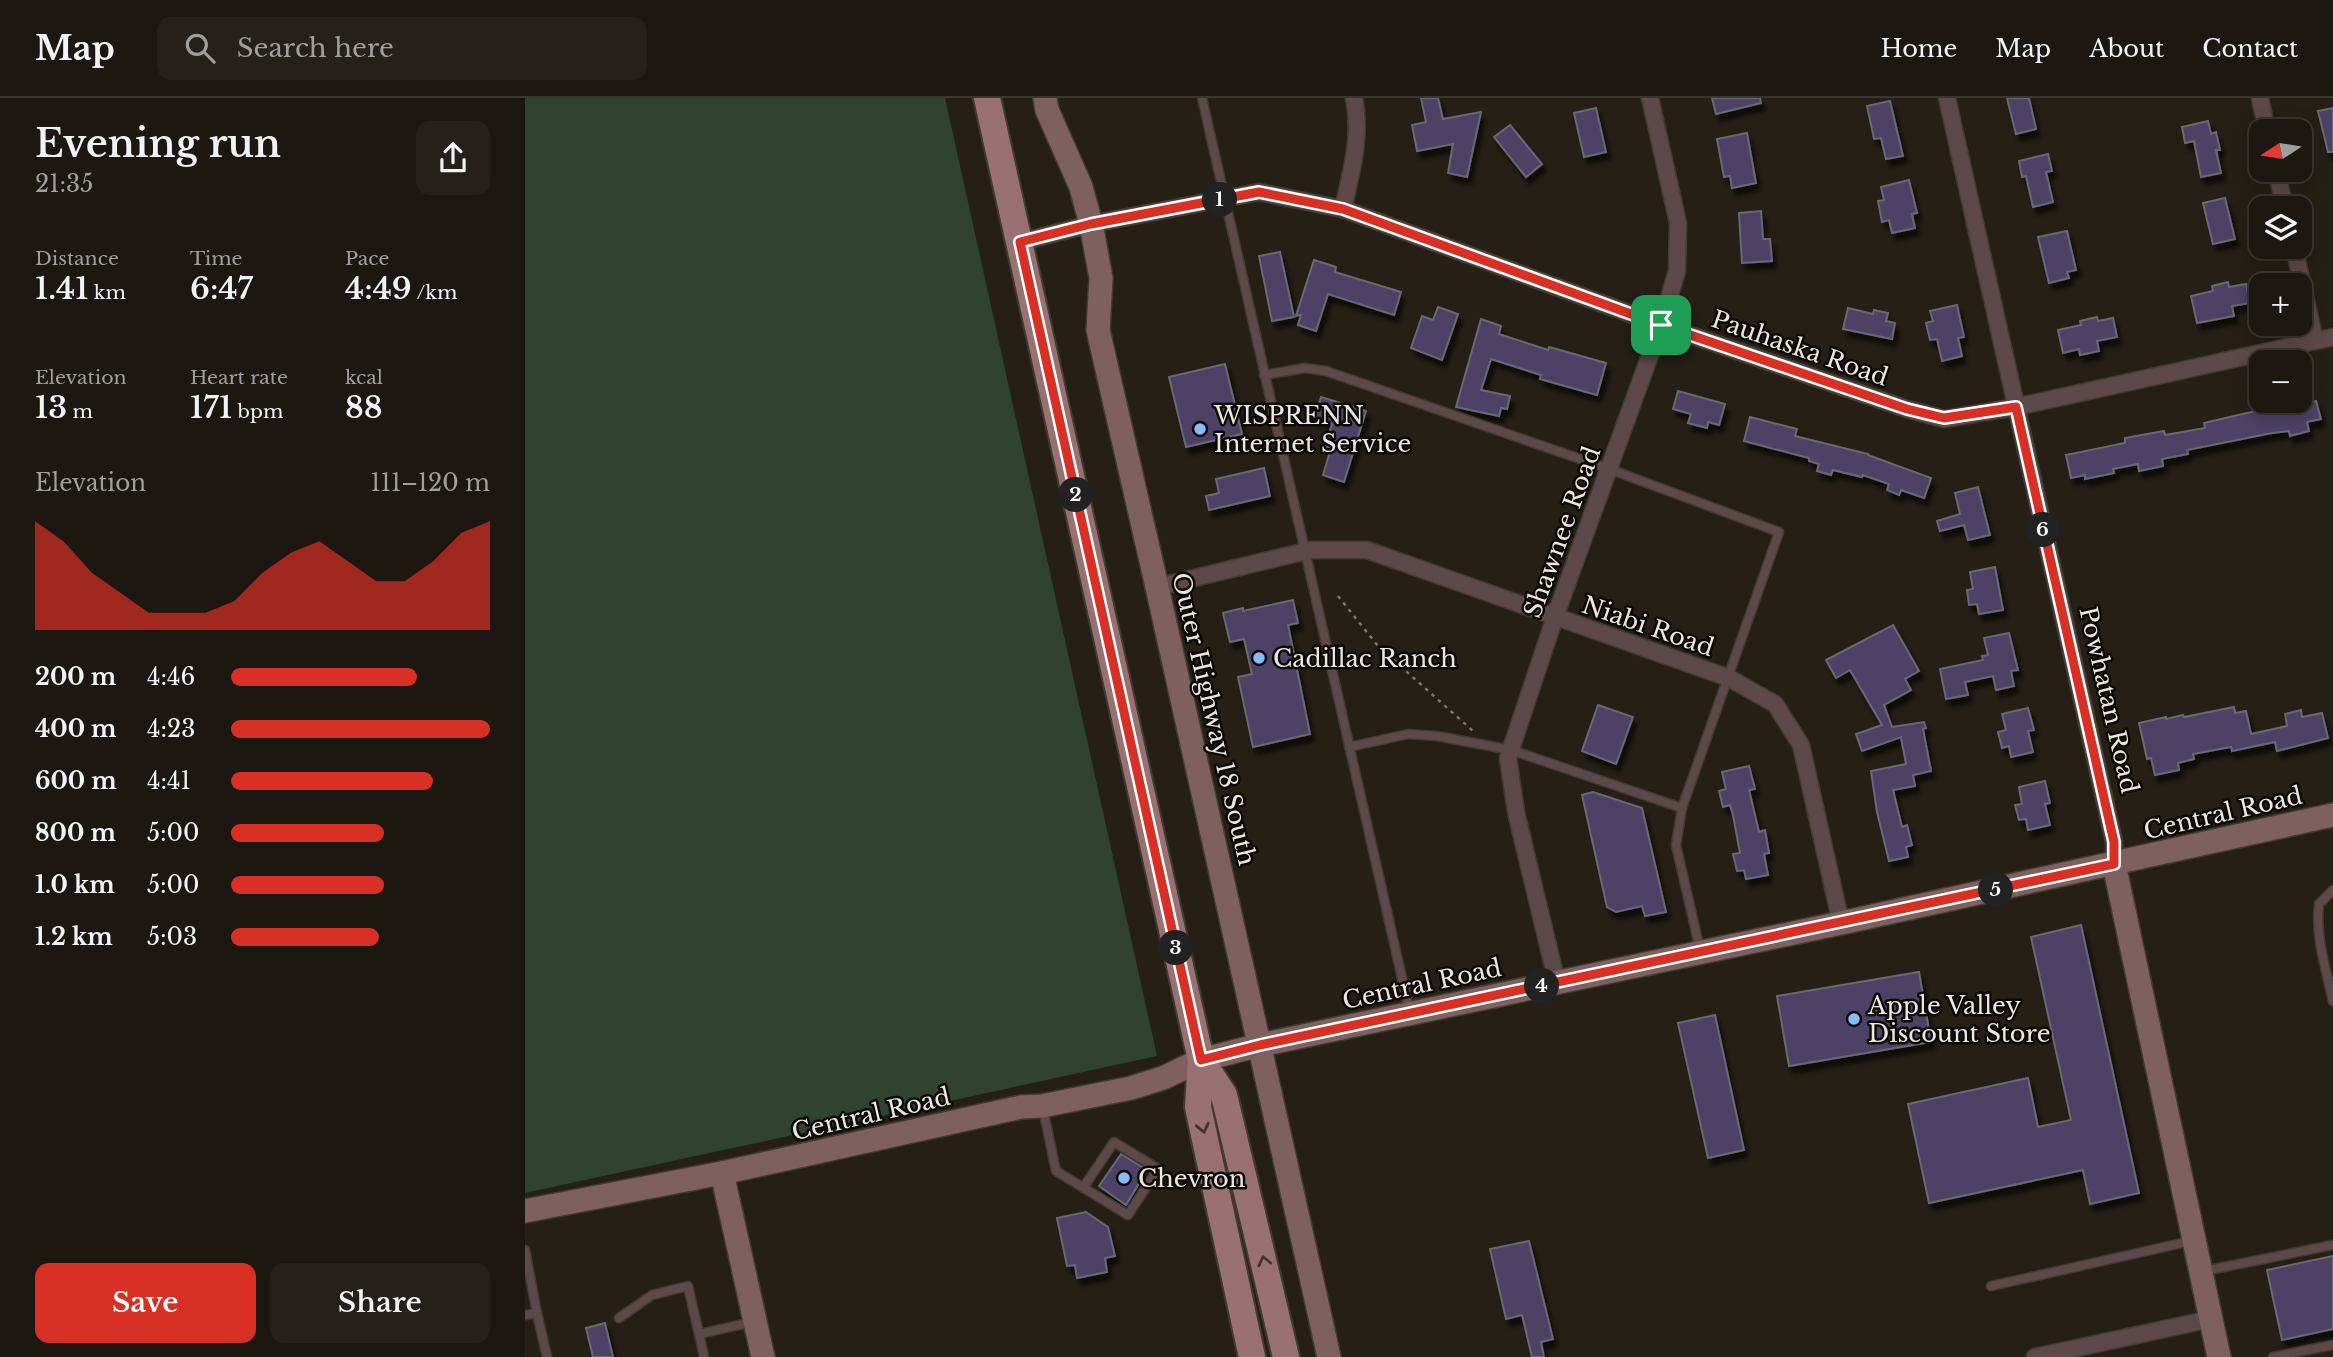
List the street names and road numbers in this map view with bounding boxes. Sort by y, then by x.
street label: Pauhaska Road [1708,304,1892,392]
street label: Shawnee Road [1518,442,1606,622]
street label: Outer Highway 18 South [1166,570,1262,868]
street label: Niabi Road [1578,590,1718,662]
street label: Powhatan Road [2073,604,2145,796]
street label: Central Road [2141,781,2305,845]
street label: Central Road [1340,953,1504,1015]
street label: Central Road [789,1082,953,1146]

